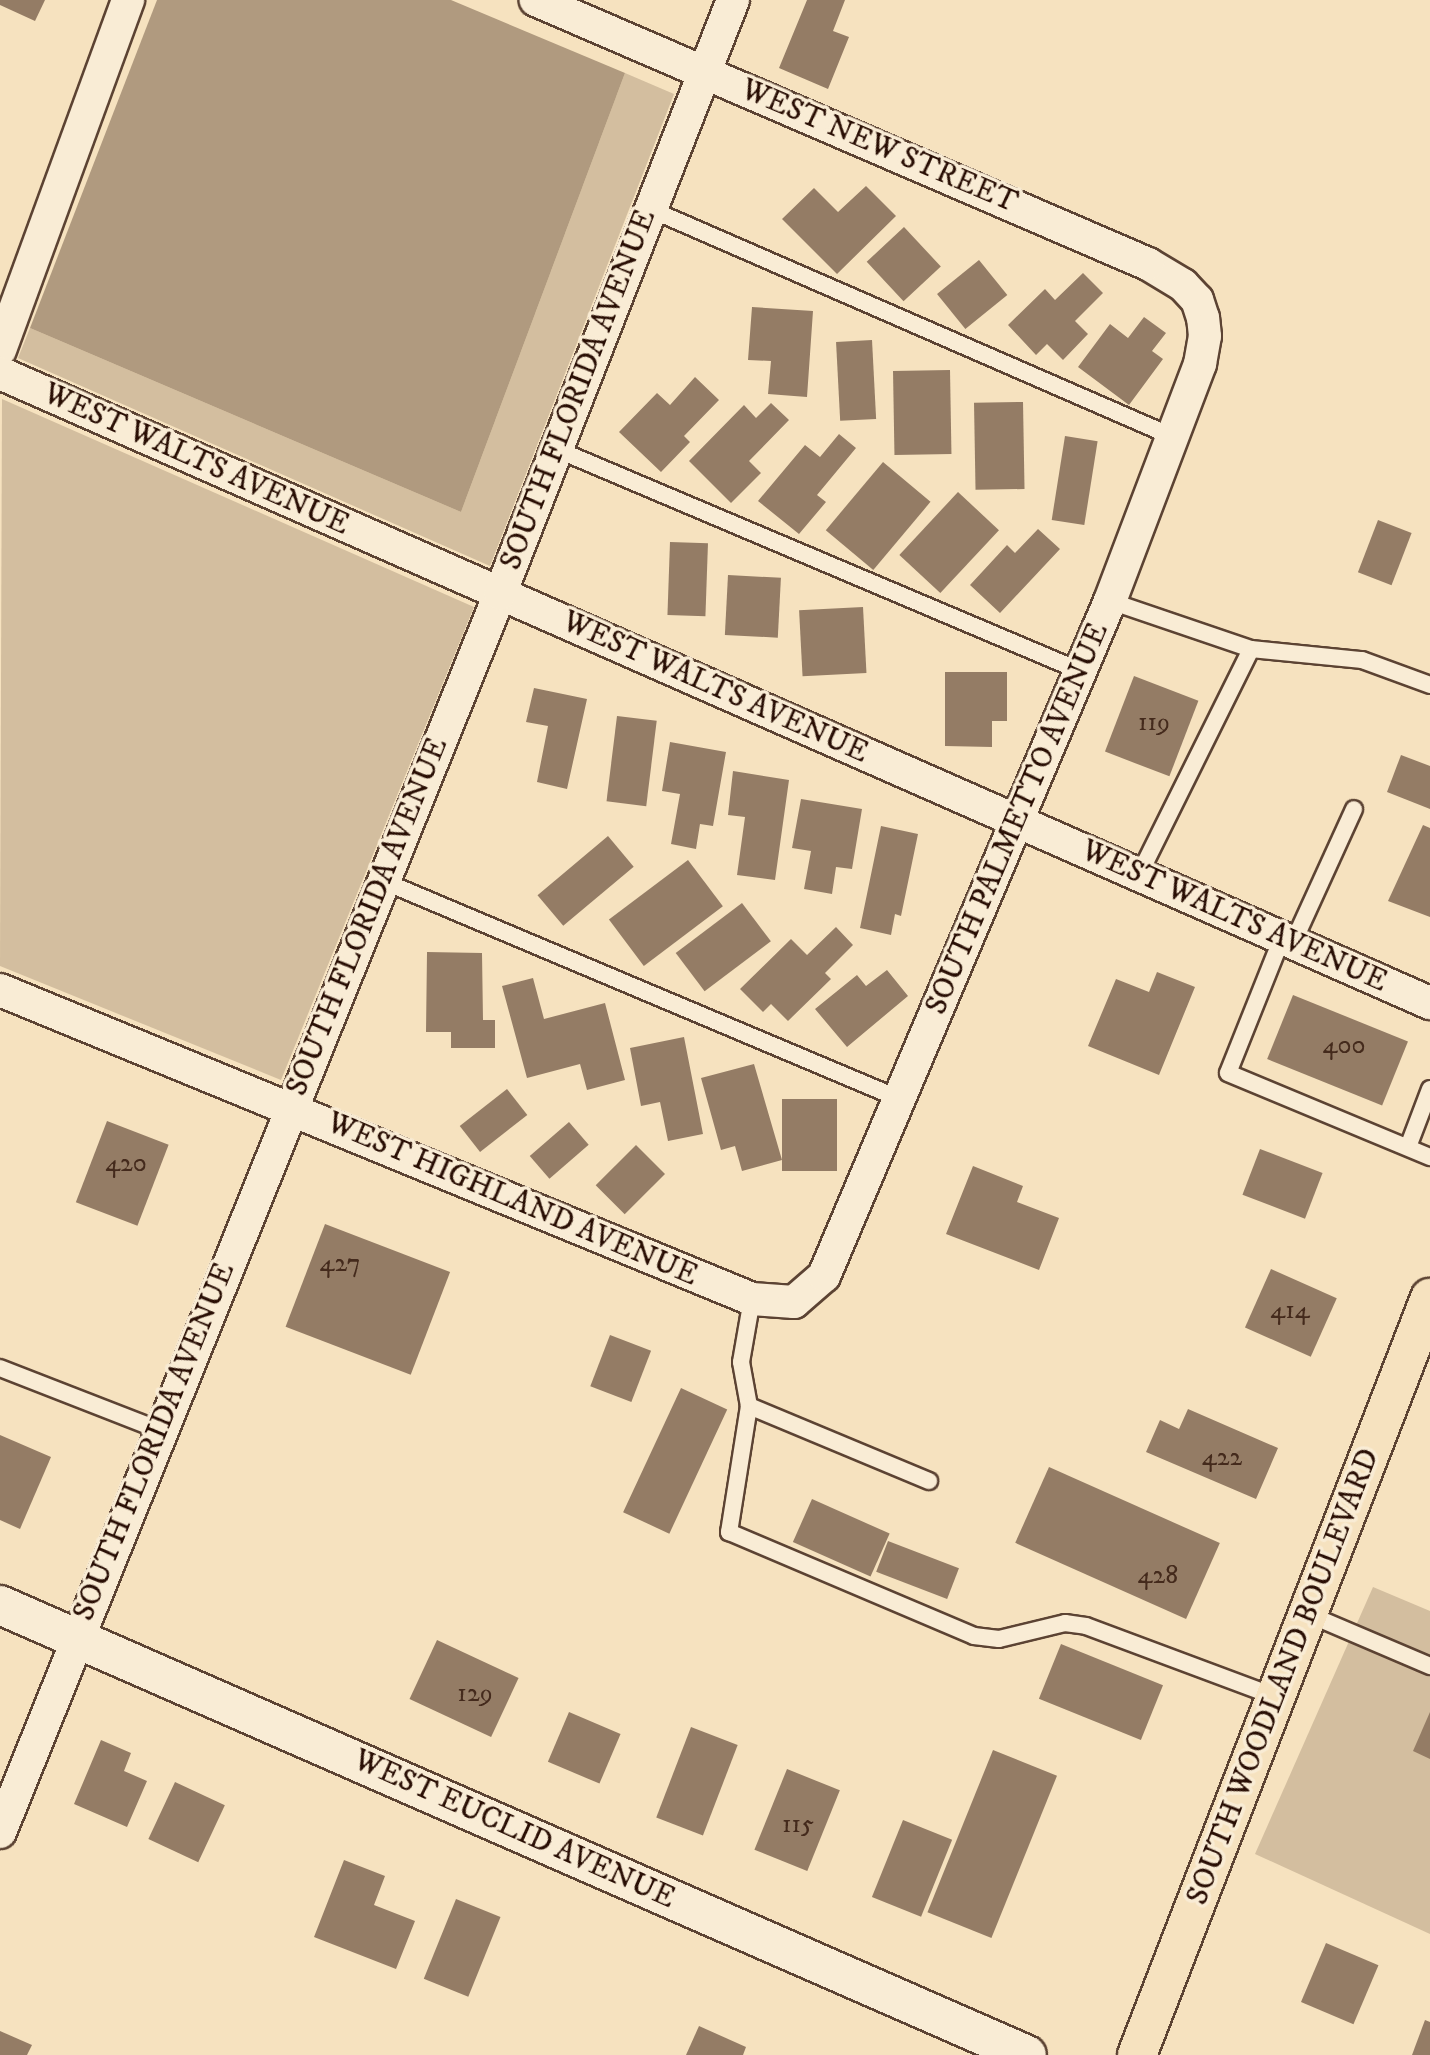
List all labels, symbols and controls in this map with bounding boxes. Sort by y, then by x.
street label: WEST NEW STREET [735,72,1023,222]
street label: SOUTH FLORIDA AVENUE [494,205,664,575]
street label: WEST WALTS AVENUE [37,376,355,544]
street label: WEST WALTS AVENUE [556,604,874,772]
street label: SOUTH PALMETTO AVENUE [919,618,1117,1020]
house number: 119 [1138,707,1170,739]
street label: SOUTH FLORIDA AVENUE [280,733,456,1101]
street label: WEST WALTS AVENUE [1075,833,1393,1001]
house number: 400 [1323,1030,1365,1062]
street label: WEST HIGHLAND AVENUE [321,1105,703,1295]
house number: 420 [105,1148,147,1180]
house number: 427 [320,1248,360,1280]
street label: SOUTH FLORIDA AVENUE [67,1258,243,1626]
house number: 414 [1270,1295,1310,1327]
house number: 422 [1202,1442,1242,1474]
street label: SOUTH WOODLAND BOULEVARD [1180,1444,1388,1910]
house number: 428 [1138,1560,1178,1592]
house number: 129 [457,1678,493,1710]
street label: WEST EUCLID AVENUE [348,1743,680,1917]
house number: 115 [782,1809,814,1841]

